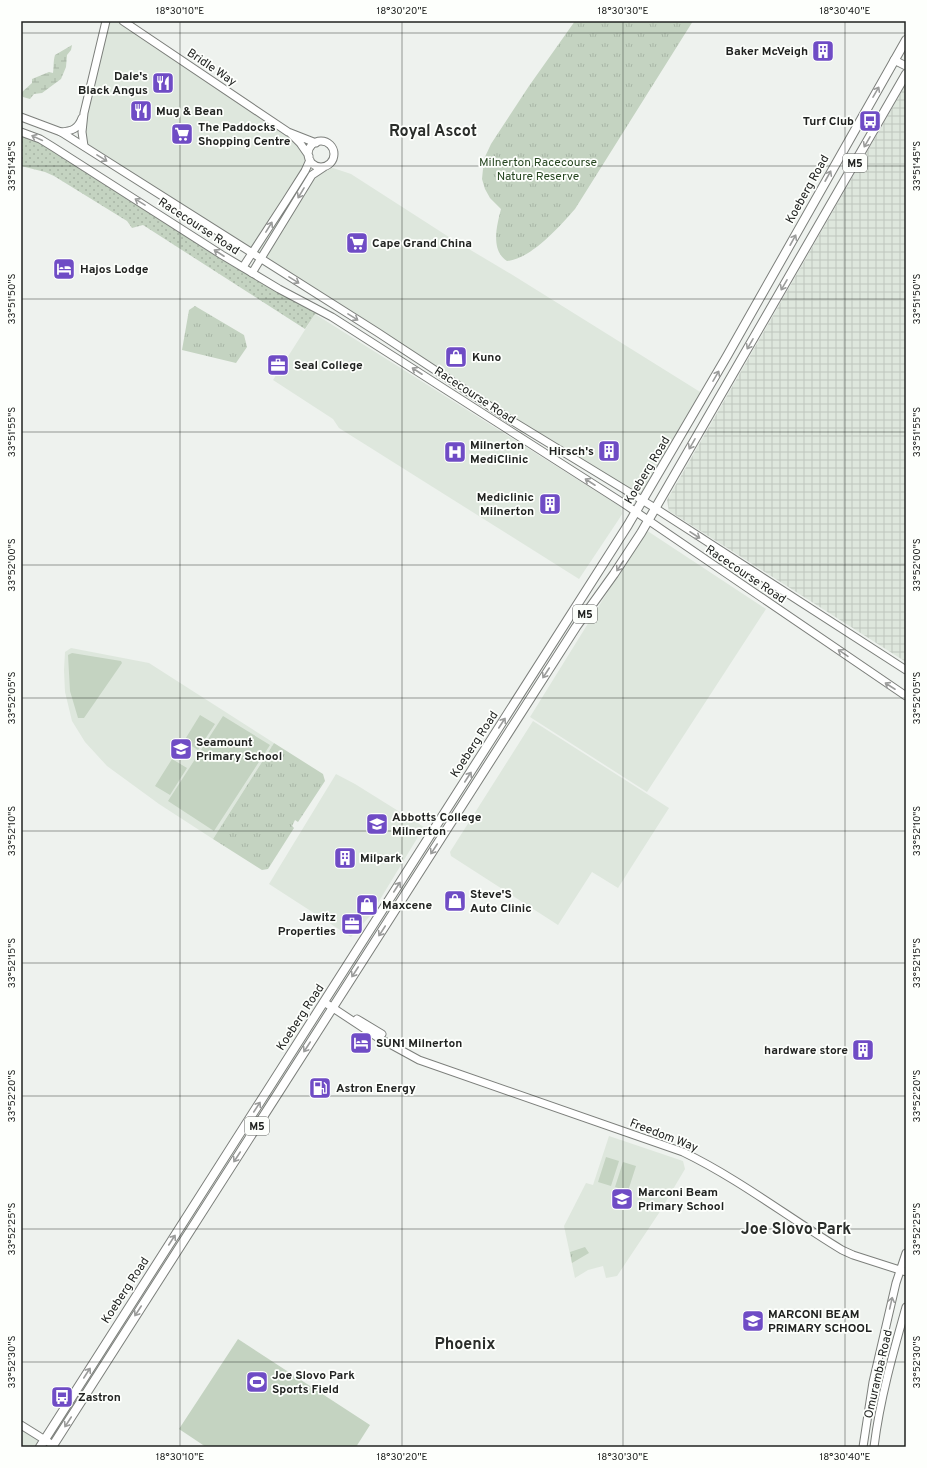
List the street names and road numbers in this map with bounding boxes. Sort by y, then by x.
street label: Bridle Way [183,45,239,90]
street label: Koeberg Road [782,152,833,227]
road number: M5 [843,154,867,172]
street label: Racecourse Road [155,195,242,259]
street label: Racecourse Road [431,364,518,428]
street label: Koeberg Road [621,434,674,507]
street label: Racecourse Road [702,542,789,608]
road number: M5 [573,605,597,623]
street label: Koeberg Road [447,708,502,781]
street label: Koeberg Road [273,981,328,1054]
street label: Freedom Way [627,1116,700,1156]
road number: M5 [245,1117,269,1135]
street label: Koeberg Road [98,1254,153,1327]
street label: Omuramba Road [861,1328,897,1420]

